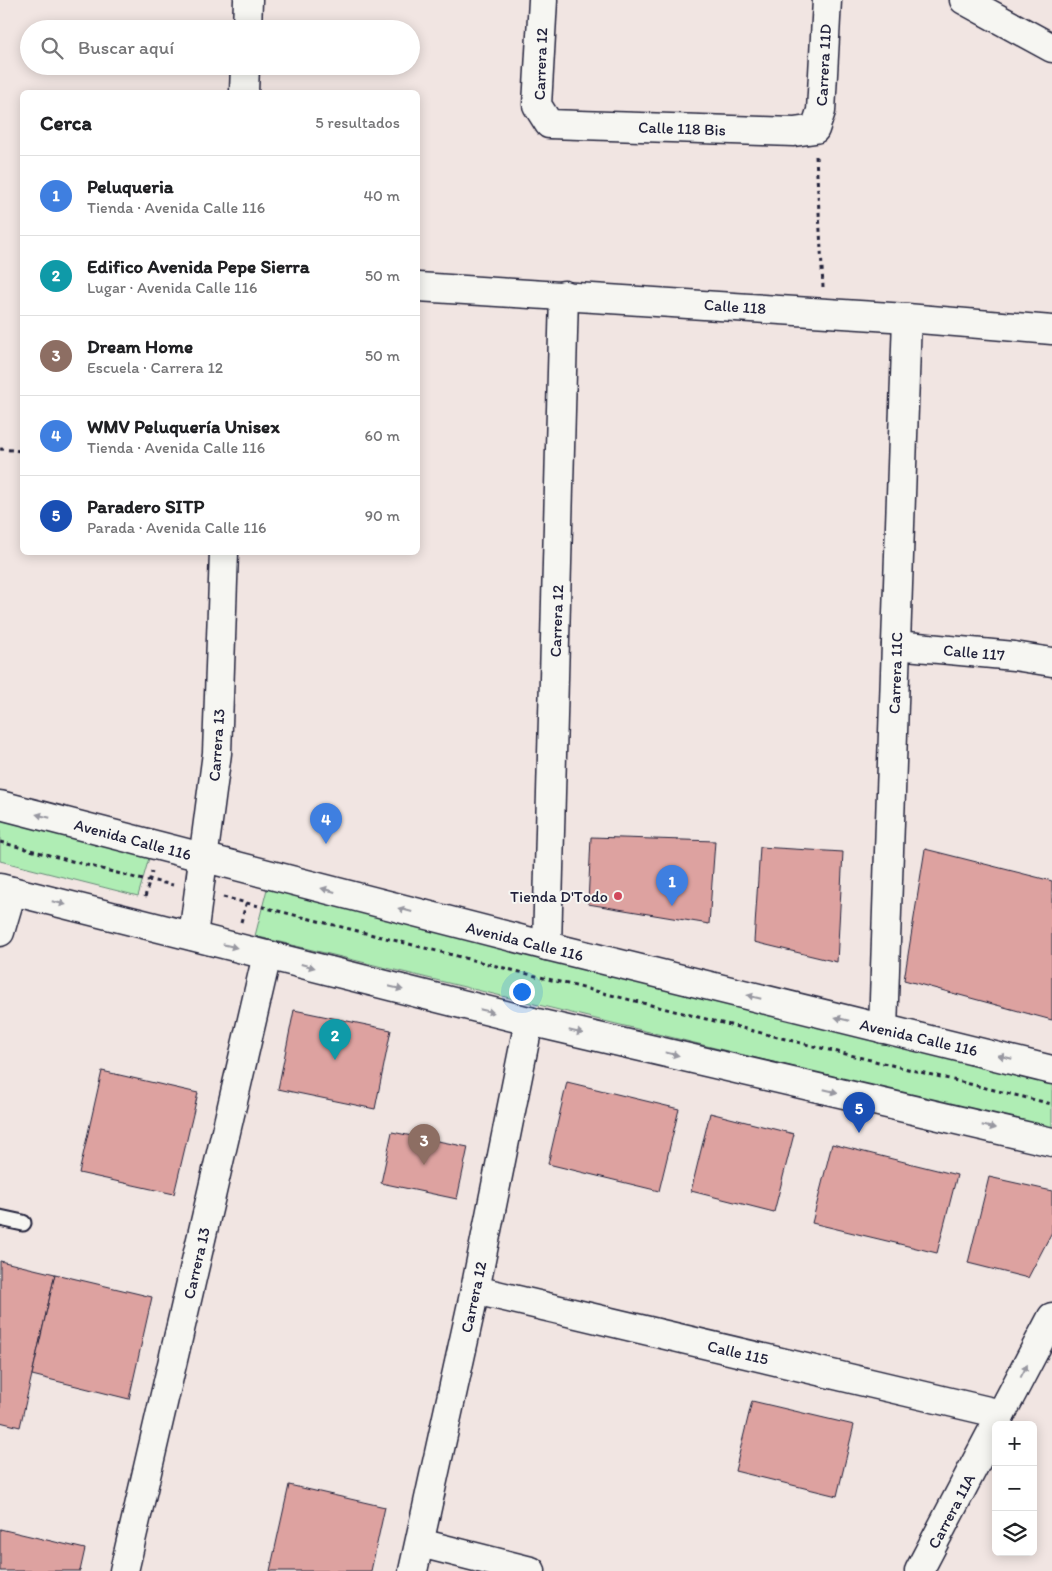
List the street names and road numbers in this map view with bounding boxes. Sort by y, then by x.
street label: Carrera 11D [812,23,835,107]
street label: Carrera 12 [530,27,551,101]
street label: Calle 118 Bis [638,117,726,140]
street label: Calle 118 [703,295,767,318]
street label: Carrera 12 [546,584,567,658]
street label: Carrera 11C [885,632,906,714]
street label: Calle 117 [942,640,1006,665]
street label: Carrera 13 [204,708,229,782]
street label: Avenida Calle 116 [72,815,194,864]
street label: Avenida Calle 116 [464,918,586,965]
street label: Avenida Calle 116 [858,1015,980,1060]
street label: Carrera 13 [179,1225,214,1301]
street label: Carrera 12 [457,1259,490,1335]
street label: Calle 115 [705,1336,770,1369]
street label: Carrera 11A [924,1471,979,1552]

